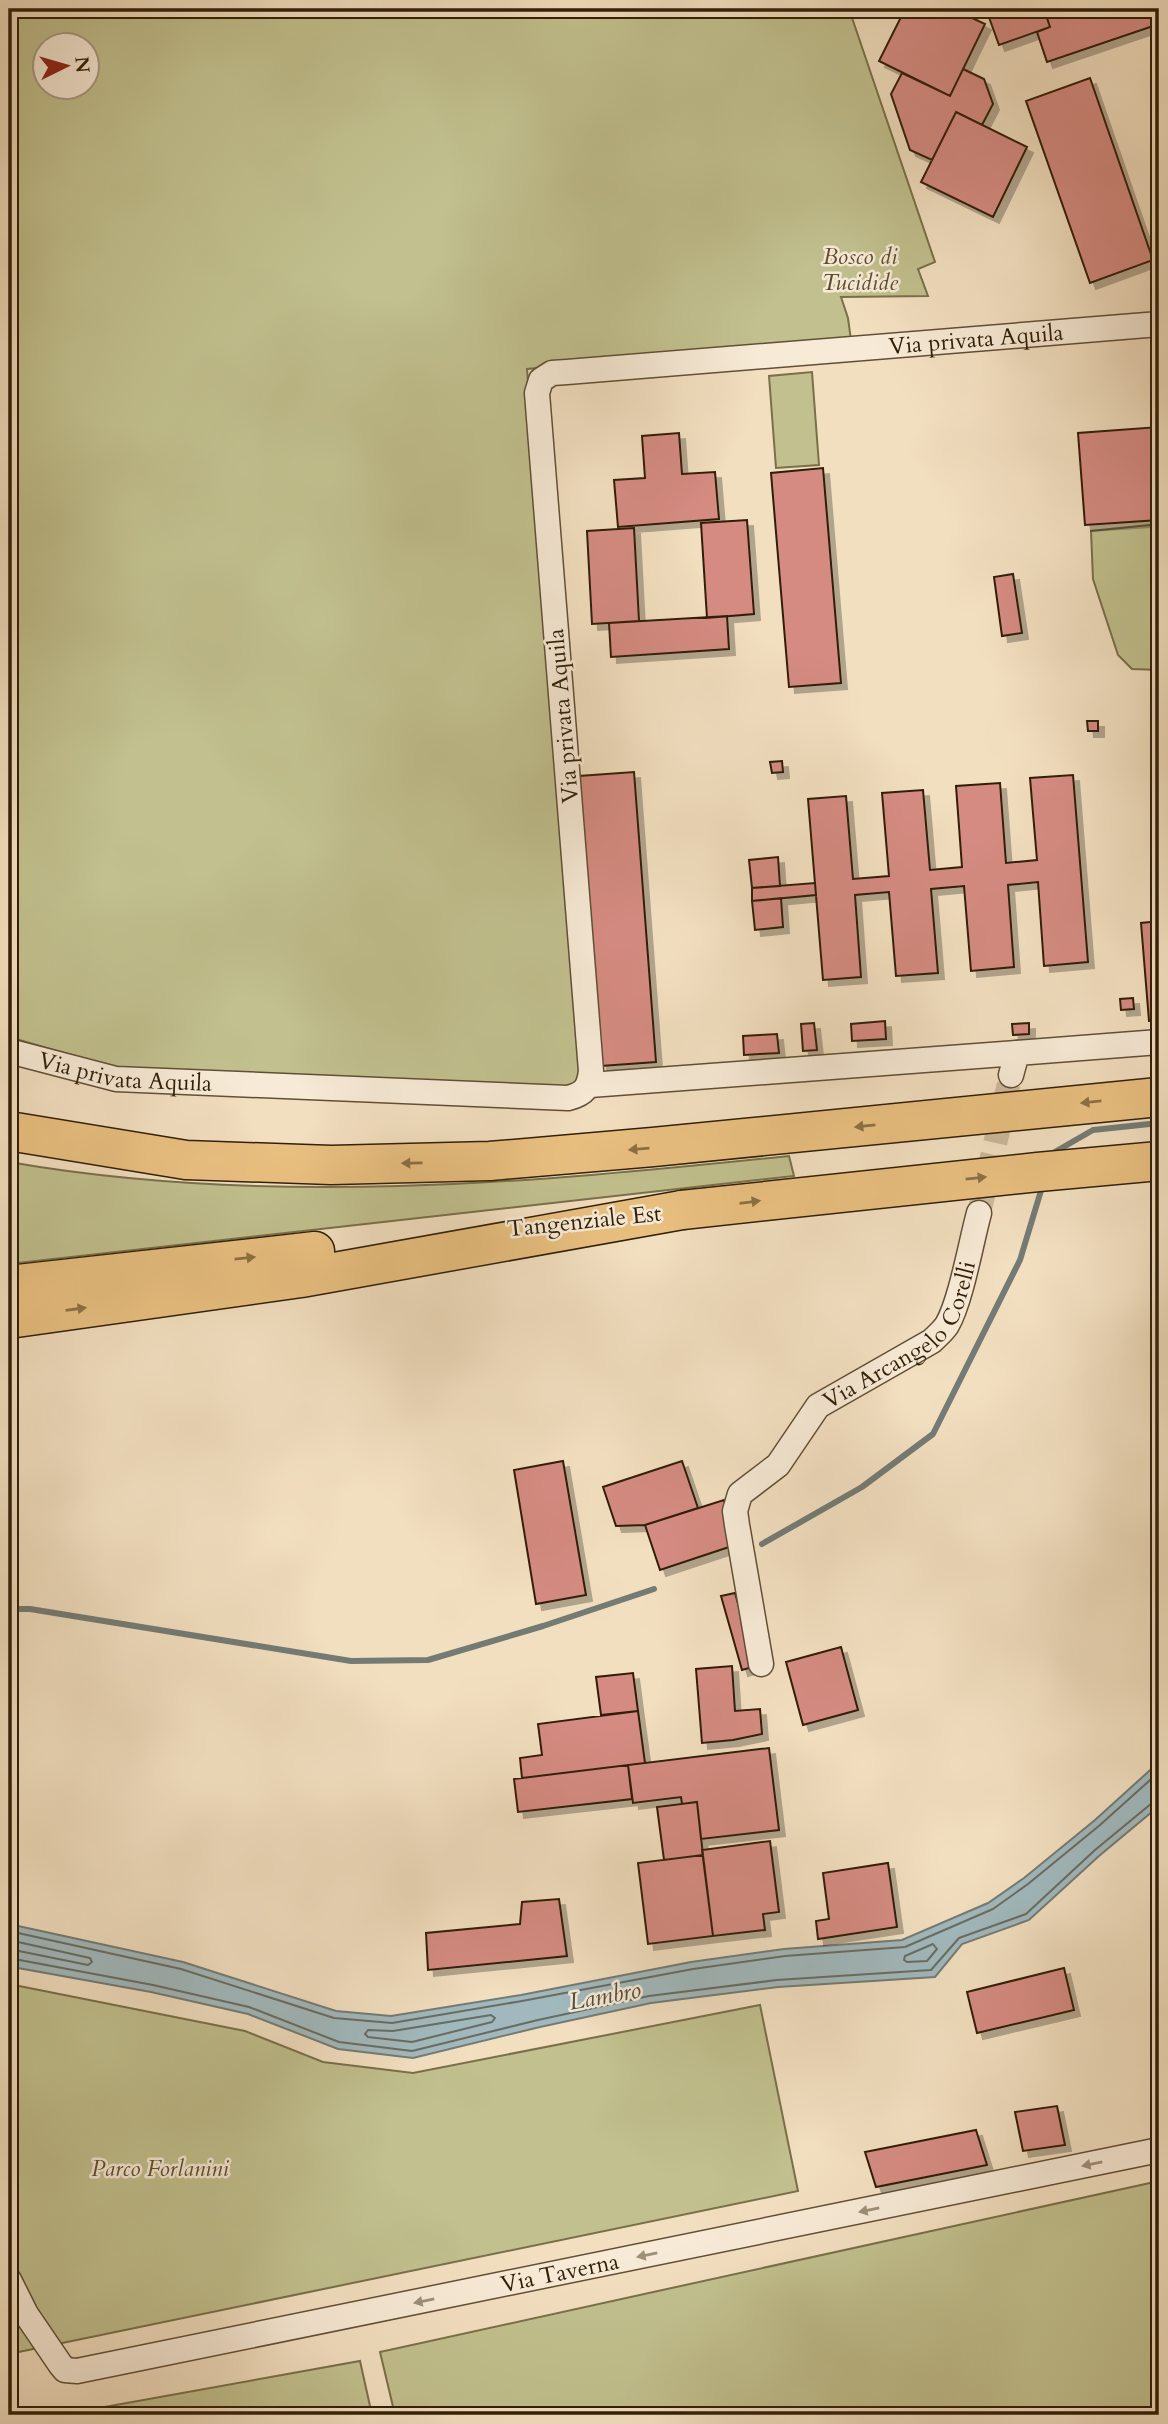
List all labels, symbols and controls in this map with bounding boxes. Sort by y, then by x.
north arrow [32,32,102,102]
text: N [68,55,96,74]
park label: Bosco di Tucidide [822,241,898,298]
street label: Via privata Aquila [887,316,1065,361]
street label: Via privata Aquila [540,627,586,805]
street label: Via privata Aquila [35,1044,213,1099]
one-way arrow [1080,1097,1102,1108]
one-way arrow [854,1120,876,1131]
one-way arrow [627,1144,649,1155]
one-way arrow [400,1158,422,1169]
one-way arrow [965,1172,987,1183]
one-way arrow [739,1196,761,1207]
street label: Tangenziale Est [505,1198,663,1244]
one-way arrow [234,1253,256,1264]
street label: Via Arcangelo Corelli [817,1258,983,1416]
one-way arrow [65,1304,87,1315]
water label: Lambro [566,1973,644,2019]
park label: Parco Forlanini [91,2153,230,2184]
one-way arrow [1081,2158,1103,2169]
one-way arrow [858,2204,880,2215]
street label: Via Taverna [498,2245,622,2300]
one-way arrow [636,2250,658,2261]
one-way arrow [413,2295,435,2306]

